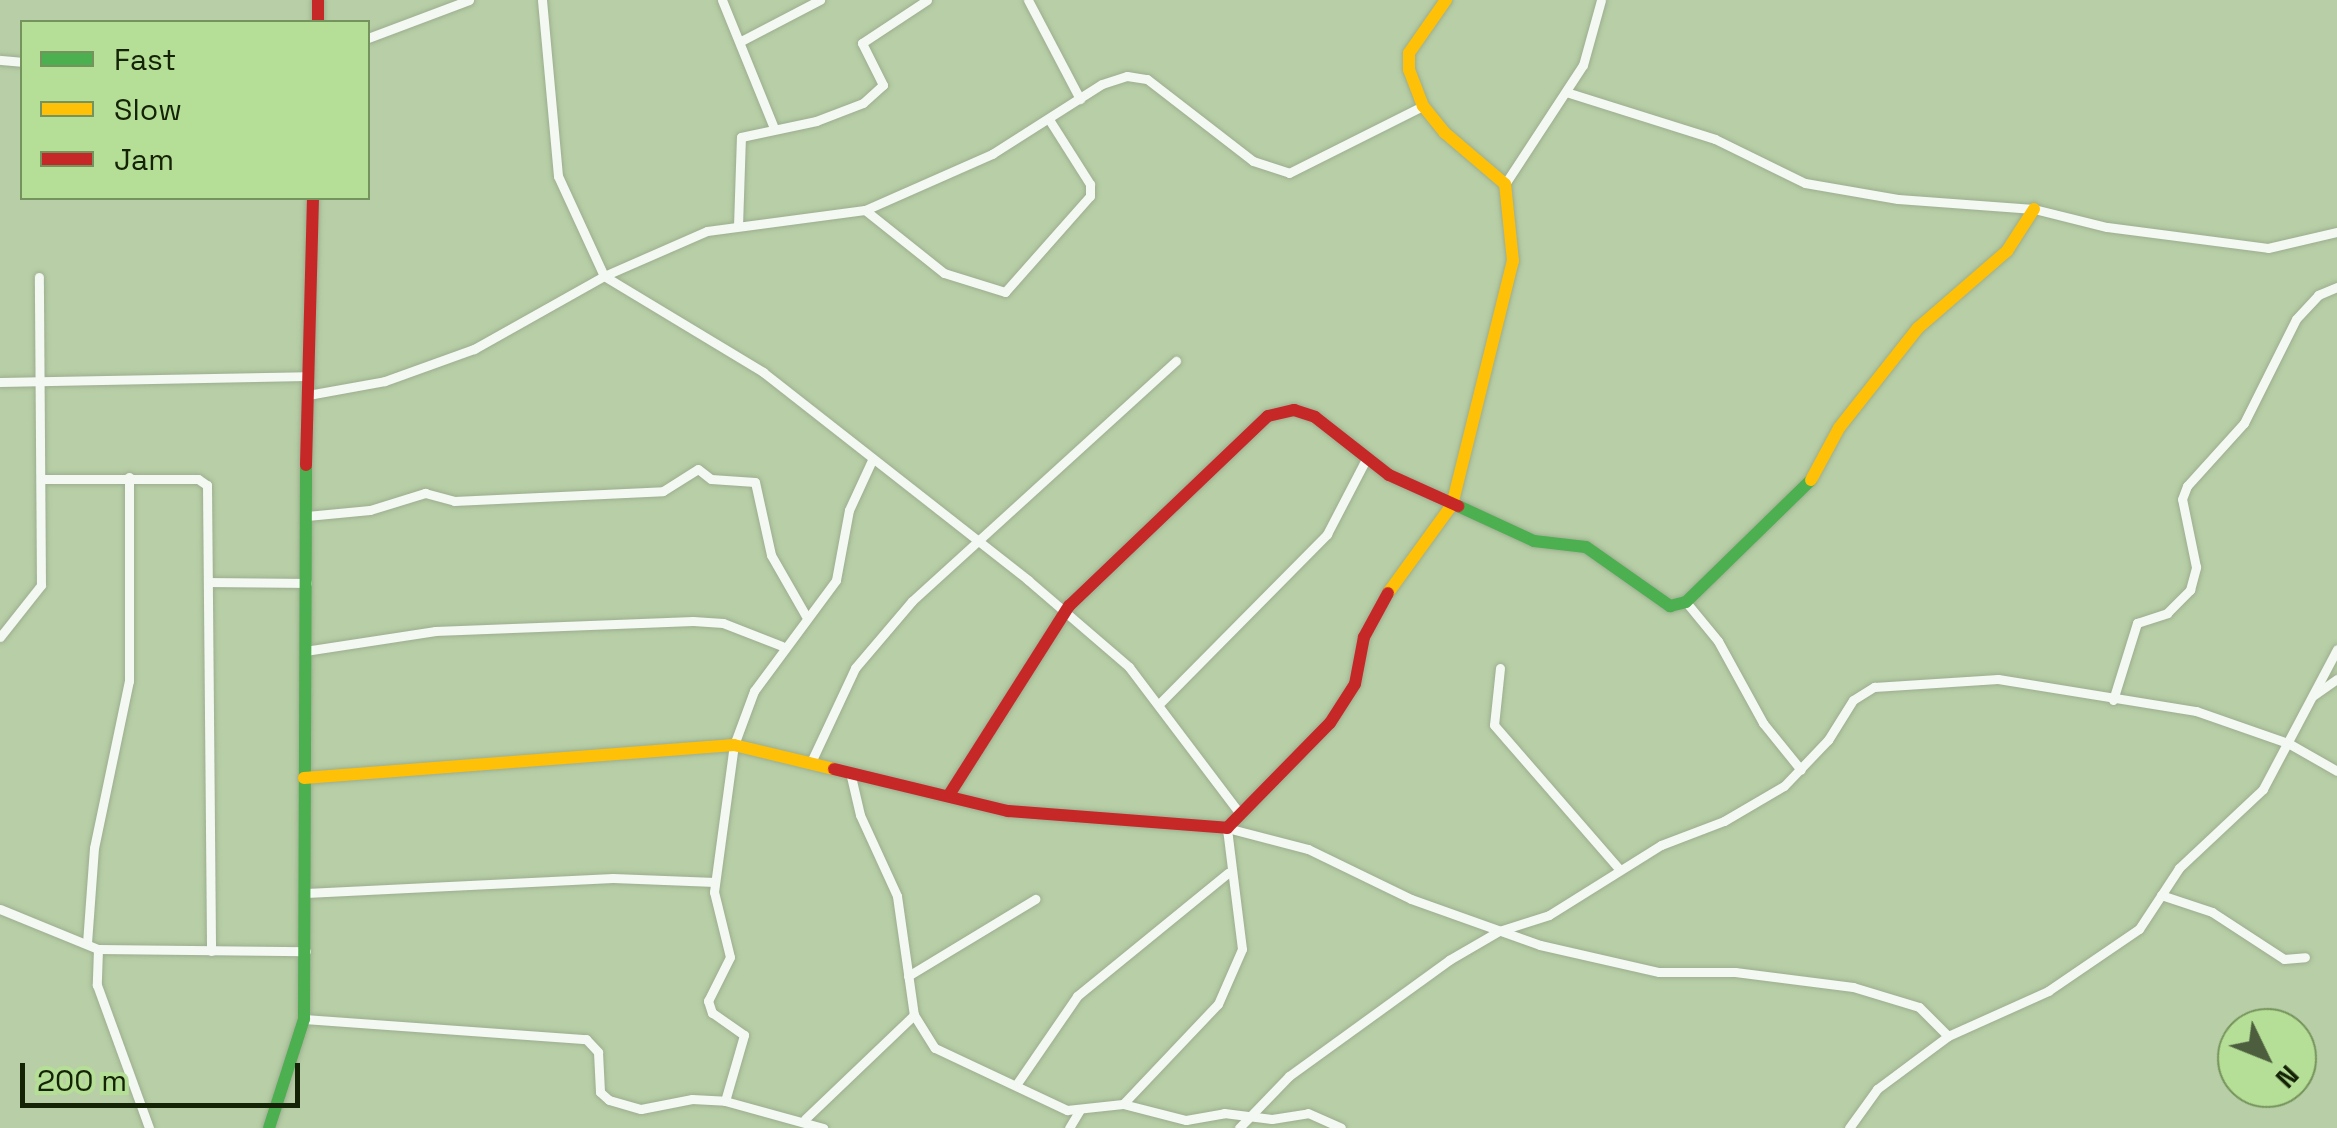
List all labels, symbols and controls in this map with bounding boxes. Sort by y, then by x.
legend [20,20,370,200]
text: Fast [114,40,176,79]
text: Slow [114,90,182,129]
text: Jam [114,140,174,179]
north arrow [2217,1008,2317,1108]
scale bar [25,1043,305,1105]
text: N [2268,1058,2307,1096]
text: 200 m [37,1061,127,1100]

